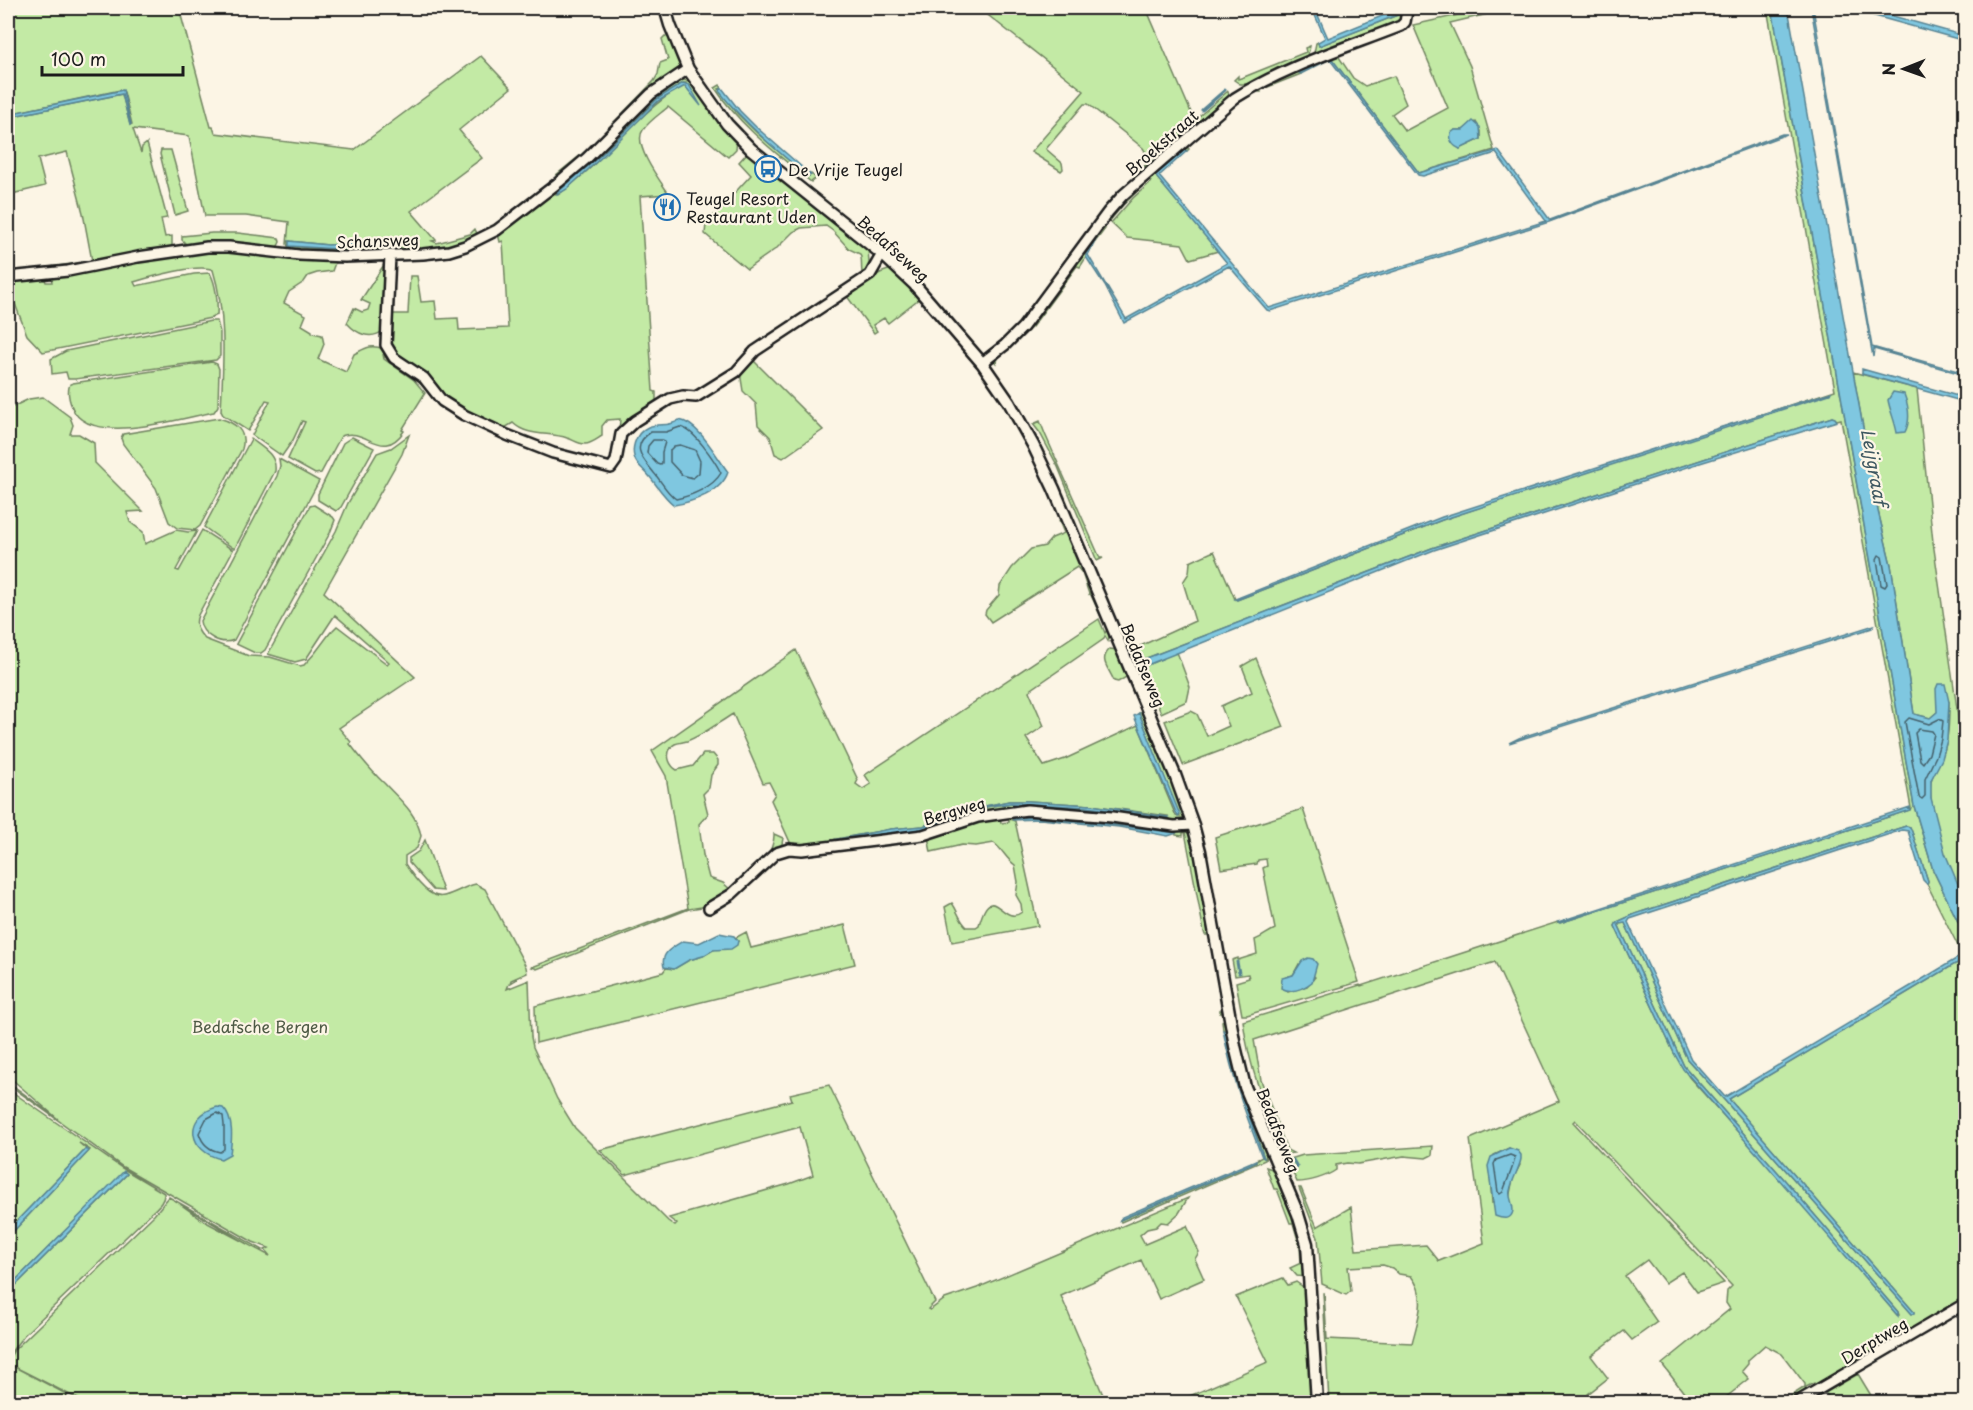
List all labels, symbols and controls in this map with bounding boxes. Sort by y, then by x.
scale bar [42,39,183,77]
north arrow [1874,39,1934,99]
text: 100 m [51,45,106,72]
text: N [1876,63,1900,76]
street label: Broekstraat [1119,103,1204,181]
bus stop icon: De Vrije Teugel [753,154,783,184]
place label: De Vrije Teugel [788,157,903,181]
place label: Teugel Resort Restaurant Uden [686,186,817,228]
restaurant icon: Teugel Resort Restaurant Uden [652,192,682,222]
street label: Bedafseweg [853,209,935,287]
street label: Schansweg [336,227,420,253]
water label: Leijgraaf [1855,426,1896,512]
street label: Bedafseweg [1115,619,1173,711]
street label: Bergweg [920,790,988,830]
park label: Bedafsche Bergen [192,1014,328,1038]
street label: Bedafseweg [1251,1084,1307,1176]
street label: Derptweg [1836,1311,1912,1369]

